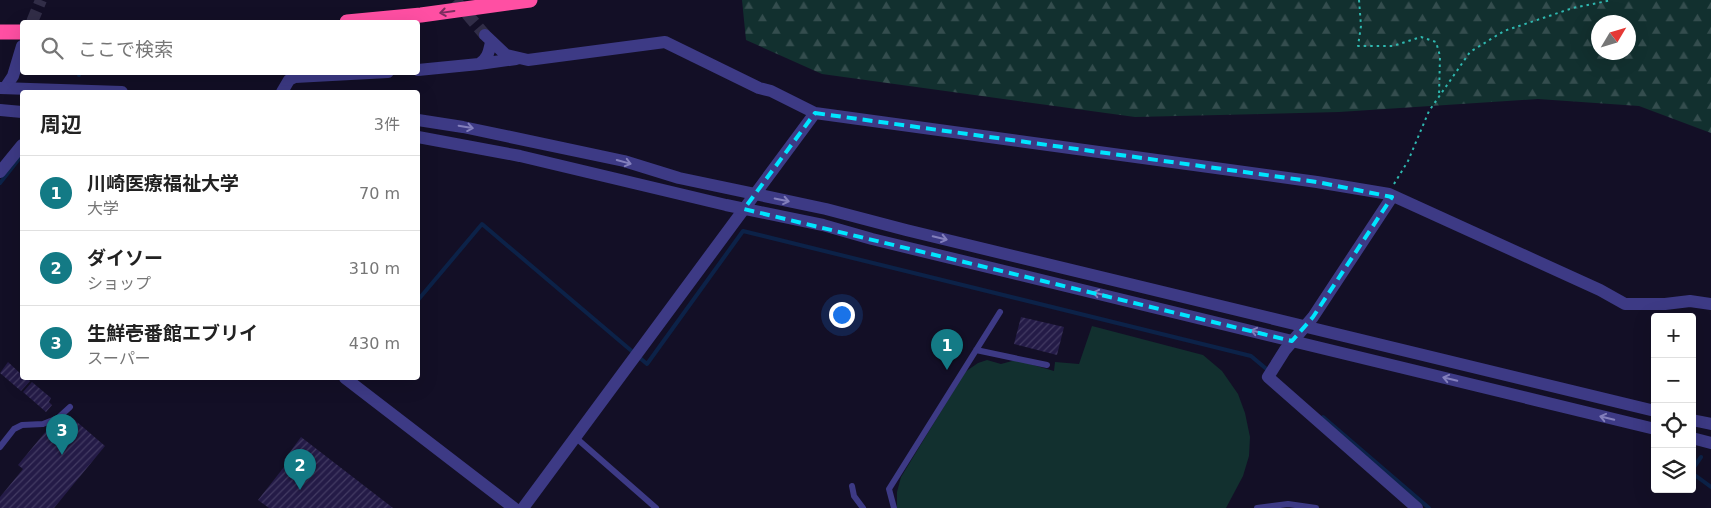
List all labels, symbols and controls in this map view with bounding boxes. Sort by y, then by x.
one-way arrow [439,7,455,17]
north arrow [1591,15,1636,60]
search box [20,20,420,75]
icon: search [38,34,66,62]
text: ここで検索 [78,38,173,60]
text: 周辺 [40,113,82,137]
text: 3件 [374,115,400,134]
one-way arrow [457,123,473,133]
one-way arrow [616,158,632,167]
text: 川崎医療福祉大学 [87,172,239,194]
text: 1 [50,184,62,203]
text: 70 m [359,184,400,203]
one-way arrow [774,196,790,205]
text: 大学 [87,199,119,218]
one-way arrow [932,234,948,243]
text: ダイソー [87,247,163,269]
text: 2 [50,259,62,278]
text: 310 m [349,259,400,278]
text: ショップ [87,274,151,293]
one-way arrow [1092,289,1108,298]
your location [829,302,855,328]
map controls [1651,313,1696,493]
button: + [1651,313,1696,358]
text: 生鮮壱番館エブリイ [87,322,258,344]
one-way arrow [1250,327,1266,336]
pin: 1 [931,329,963,370]
text: 3 [50,334,62,353]
text: 430 m [349,334,400,353]
text: スーパー [87,349,151,368]
button: − [1651,358,1696,403]
one-way arrow [1442,374,1458,383]
button: locate [1651,403,1696,448]
one-way arrow [1600,413,1616,422]
pin: 3 [46,414,78,455]
button: layers [1651,448,1696,493]
pin: 2 [284,449,316,490]

